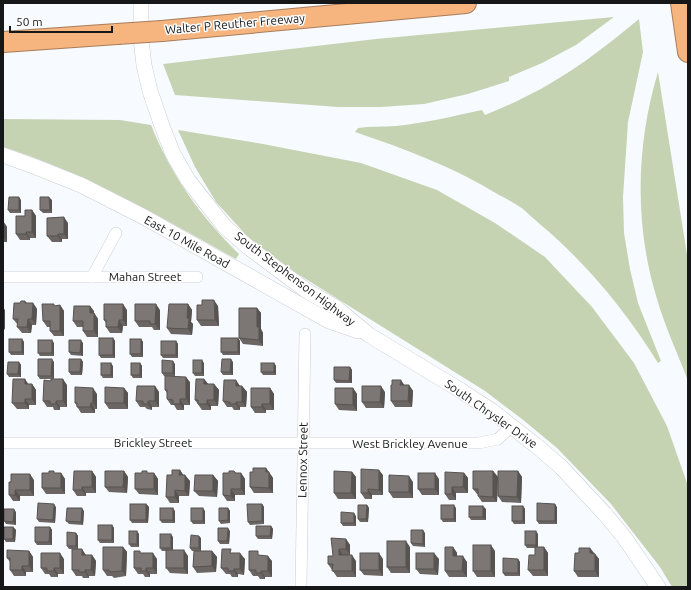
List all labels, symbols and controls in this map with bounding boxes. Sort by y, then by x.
scale bar [10,8,112,34]
street label: Walter P Reuther Freeway [165,11,306,36]
text: 50 m [16,15,43,28]
street label: East 10 Mile Road [142,213,232,270]
street label: South Stephenson Highway [232,229,358,328]
street label: Mahan Street [109,270,182,283]
street label: South Chrysler Drive [443,377,540,450]
street label: Lennox Street [295,422,310,498]
street label: Brickley Street [114,436,193,449]
street label: West Brickley Avenue [352,437,468,450]

